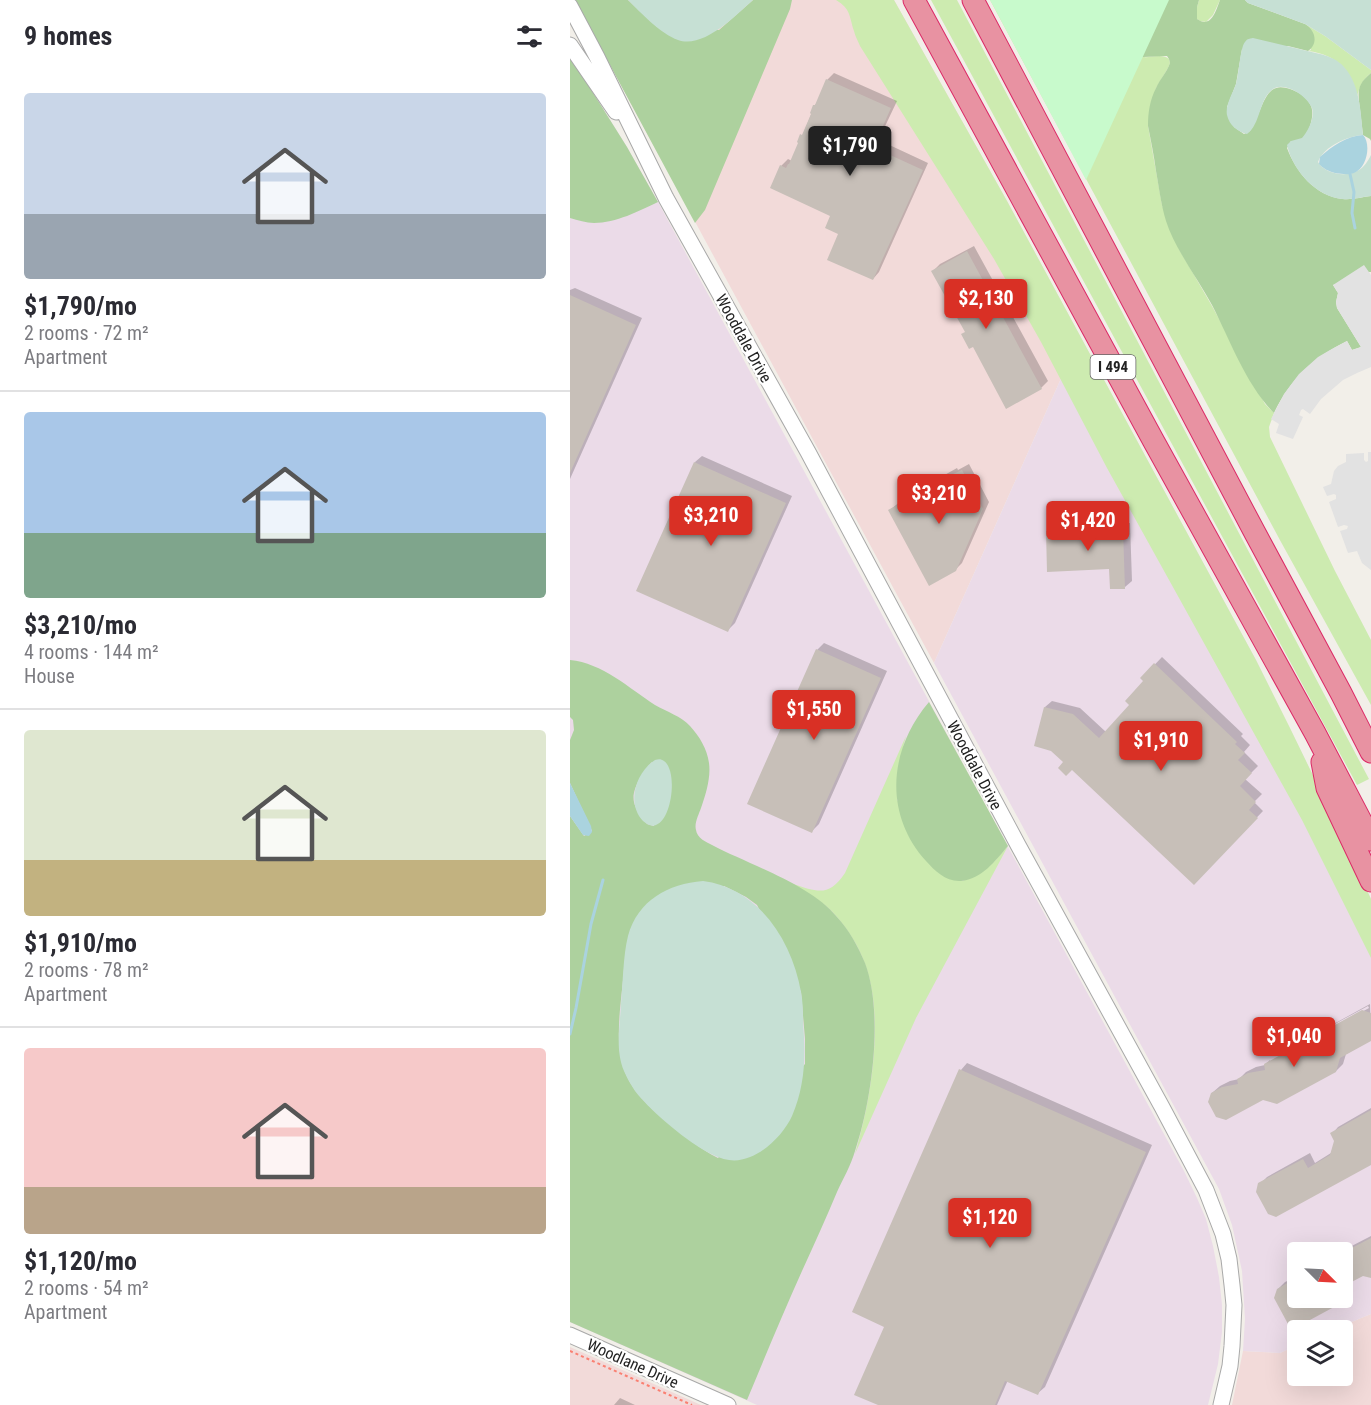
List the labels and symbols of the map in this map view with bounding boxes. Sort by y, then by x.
pin: $1,790 [801,126,899,177]
pin: $2,130 [937,279,1035,330]
street label: Wooddale Drive [711,291,776,386]
road number: I 494 [1090,355,1136,379]
pin: $3,210 [890,474,988,525]
pin: $3,210 [662,496,760,547]
pin: $1,420 [1039,501,1137,552]
pin: $1,550 [765,690,863,741]
street label: Wooddale Drive [943,717,1006,813]
pin: $1,910 [1112,721,1210,772]
pin: $1,040 [1245,1017,1343,1068]
pin: $1,120 [941,1198,1039,1249]
north arrow [1287,1242,1353,1308]
street label: Woodlane Drive [584,1335,681,1392]

